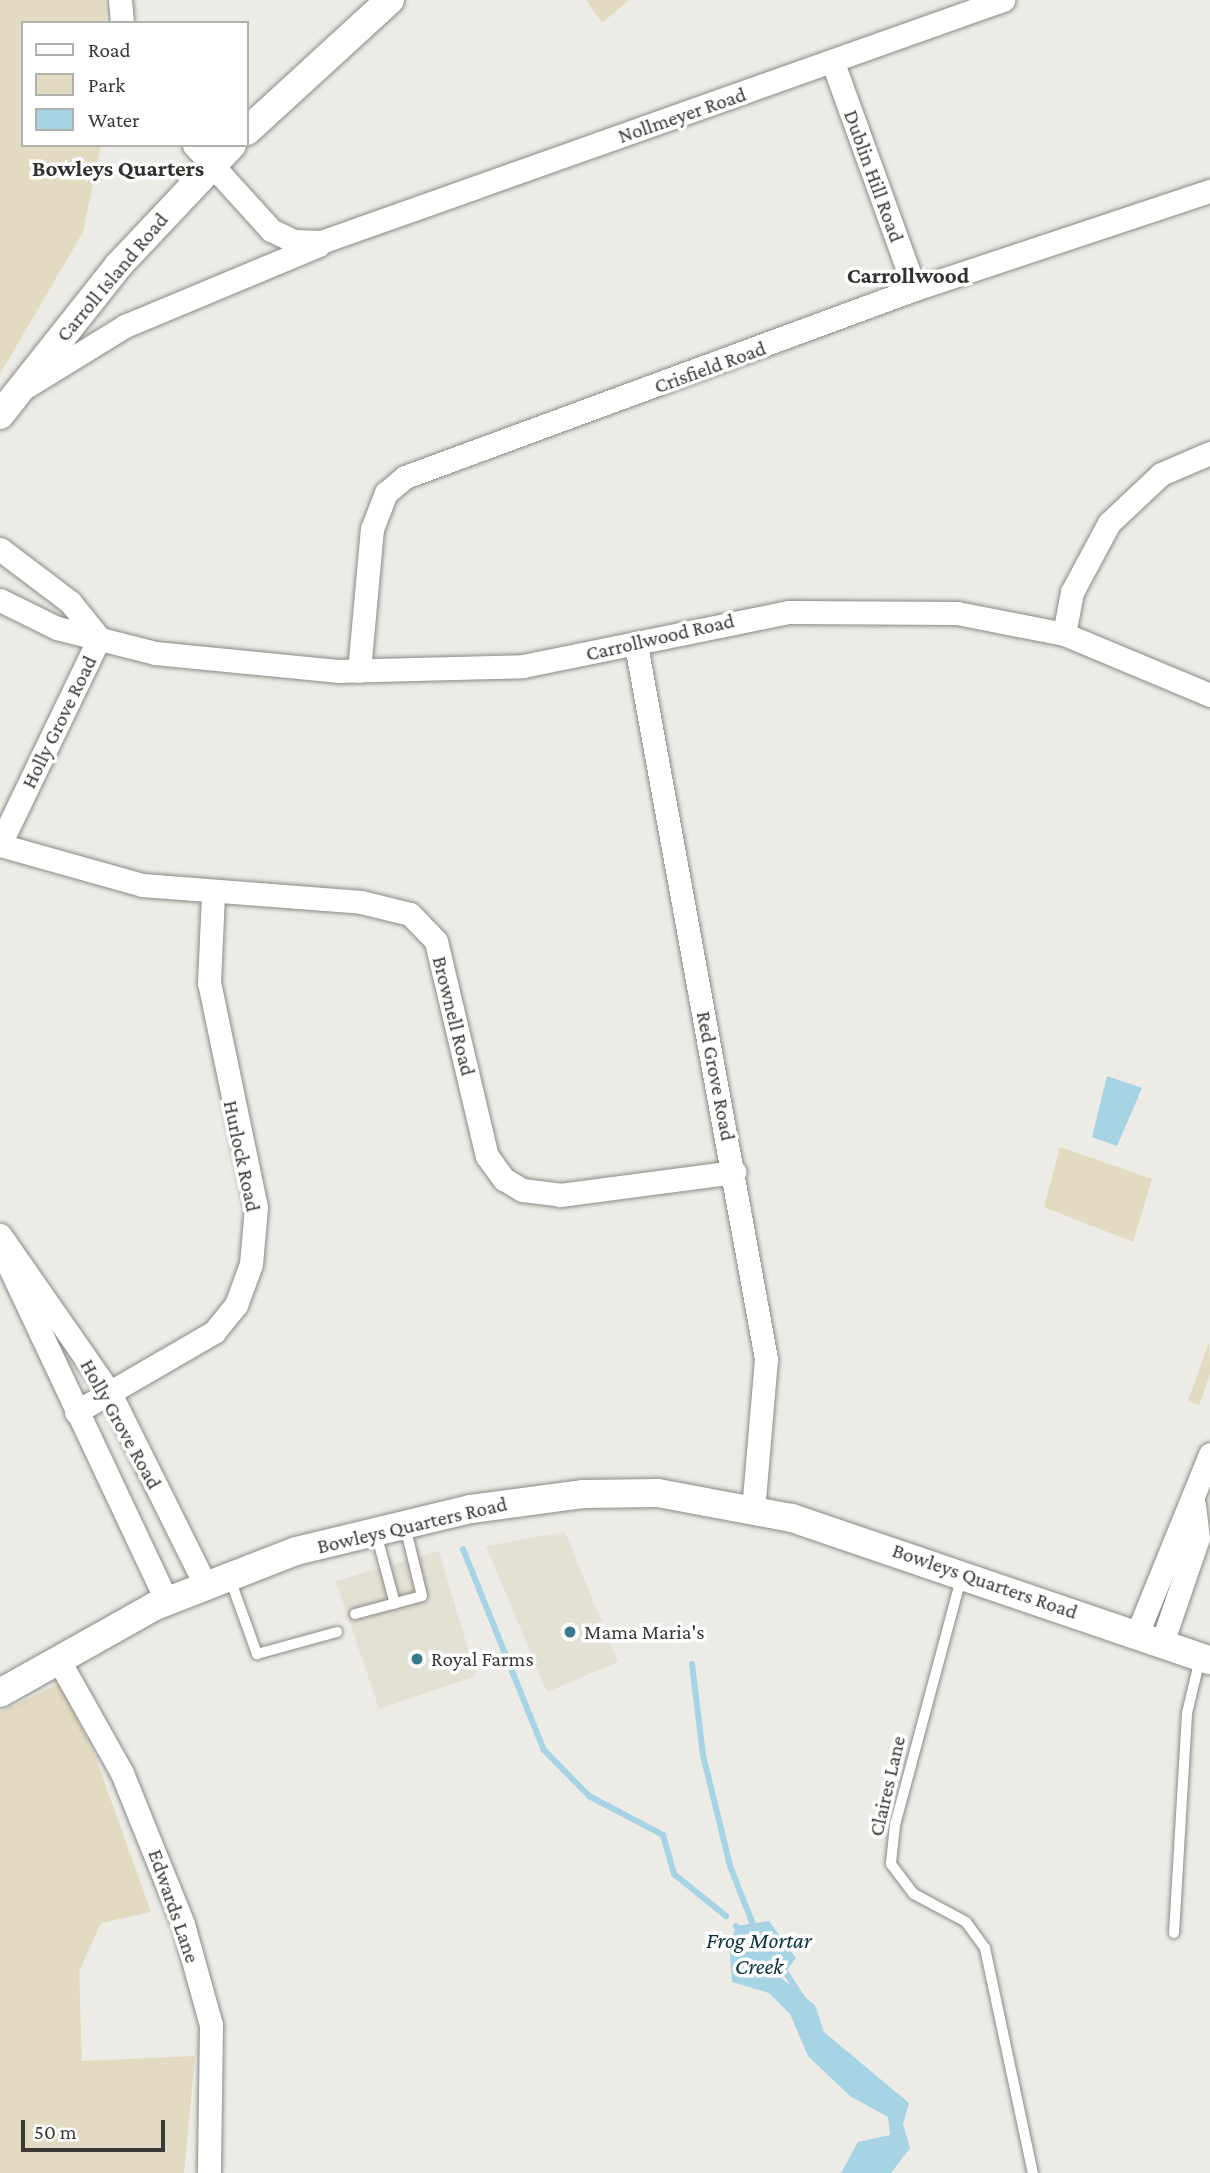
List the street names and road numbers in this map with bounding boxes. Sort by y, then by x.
street label: Nollmeyer Road [615,81,749,149]
street label: Dublin Hill Road [838,106,910,246]
street label: Carroll Island Road [51,207,173,347]
street label: Crisfield Road [651,335,769,399]
street label: Carrollwood Road [583,608,737,666]
street label: Holly Grove Road [16,651,102,793]
street label: Brownell Road [427,954,481,1078]
street label: Red Grove Road [691,1009,741,1143]
street label: Hurlock Road [218,1098,266,1214]
street label: Holly Grove Road [75,1355,167,1493]
street label: Bowleys Quarters Road [315,1491,509,1559]
street label: Bowleys Quarters Road [889,1537,1081,1625]
street label: Claires Lane [863,1733,911,1839]
street label: Edwards Lane [143,1846,205,1966]

